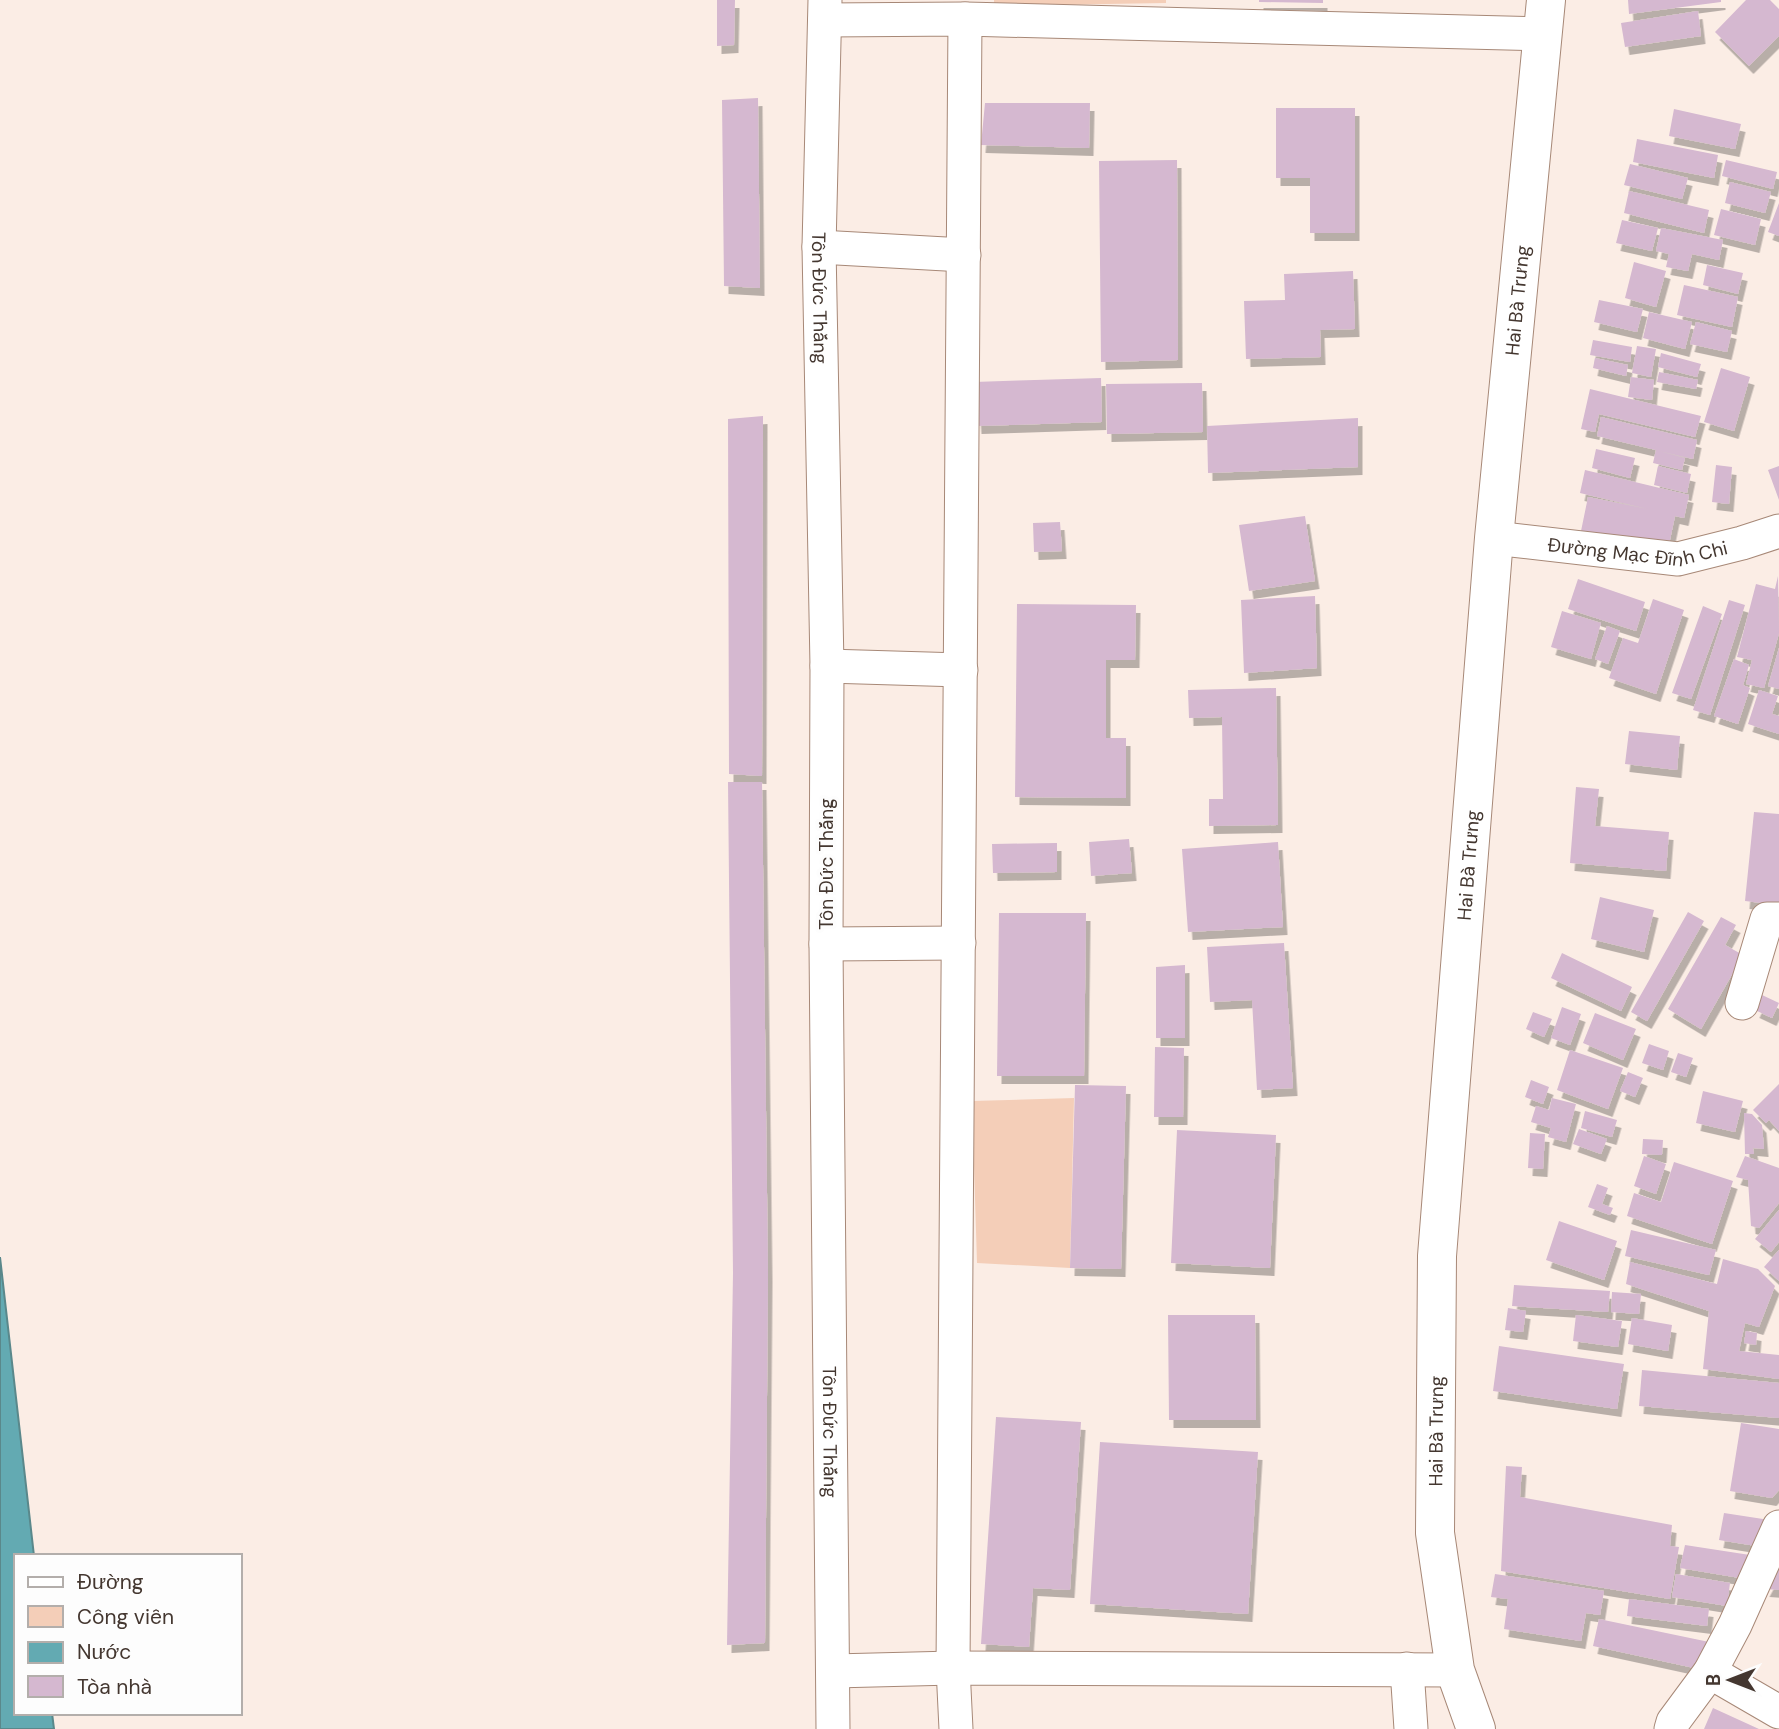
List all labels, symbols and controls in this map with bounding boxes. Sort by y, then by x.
street label: Tôn Đức Thắng [806,232,833,364]
street label: Hai Bà Trưng [1500,244,1535,357]
street label: Đường Mạc Đĩnh Chi [1546,532,1730,573]
street label: Tôn Đức Thắng [814,798,839,930]
street label: Hai Bà Trưng [1452,809,1485,921]
street label: Tôn Đức Thắng [817,1366,843,1498]
street label: Hai Bà Trưng [1423,1375,1449,1487]
legend [14,1554,242,1715]
text: Đường [77,1568,144,1596]
text: Công viên [77,1603,174,1631]
text: Nước [77,1638,131,1666]
north arrow [1695,1645,1765,1715]
text: Tòa nhà [77,1673,152,1701]
text: B [1701,1674,1726,1686]

